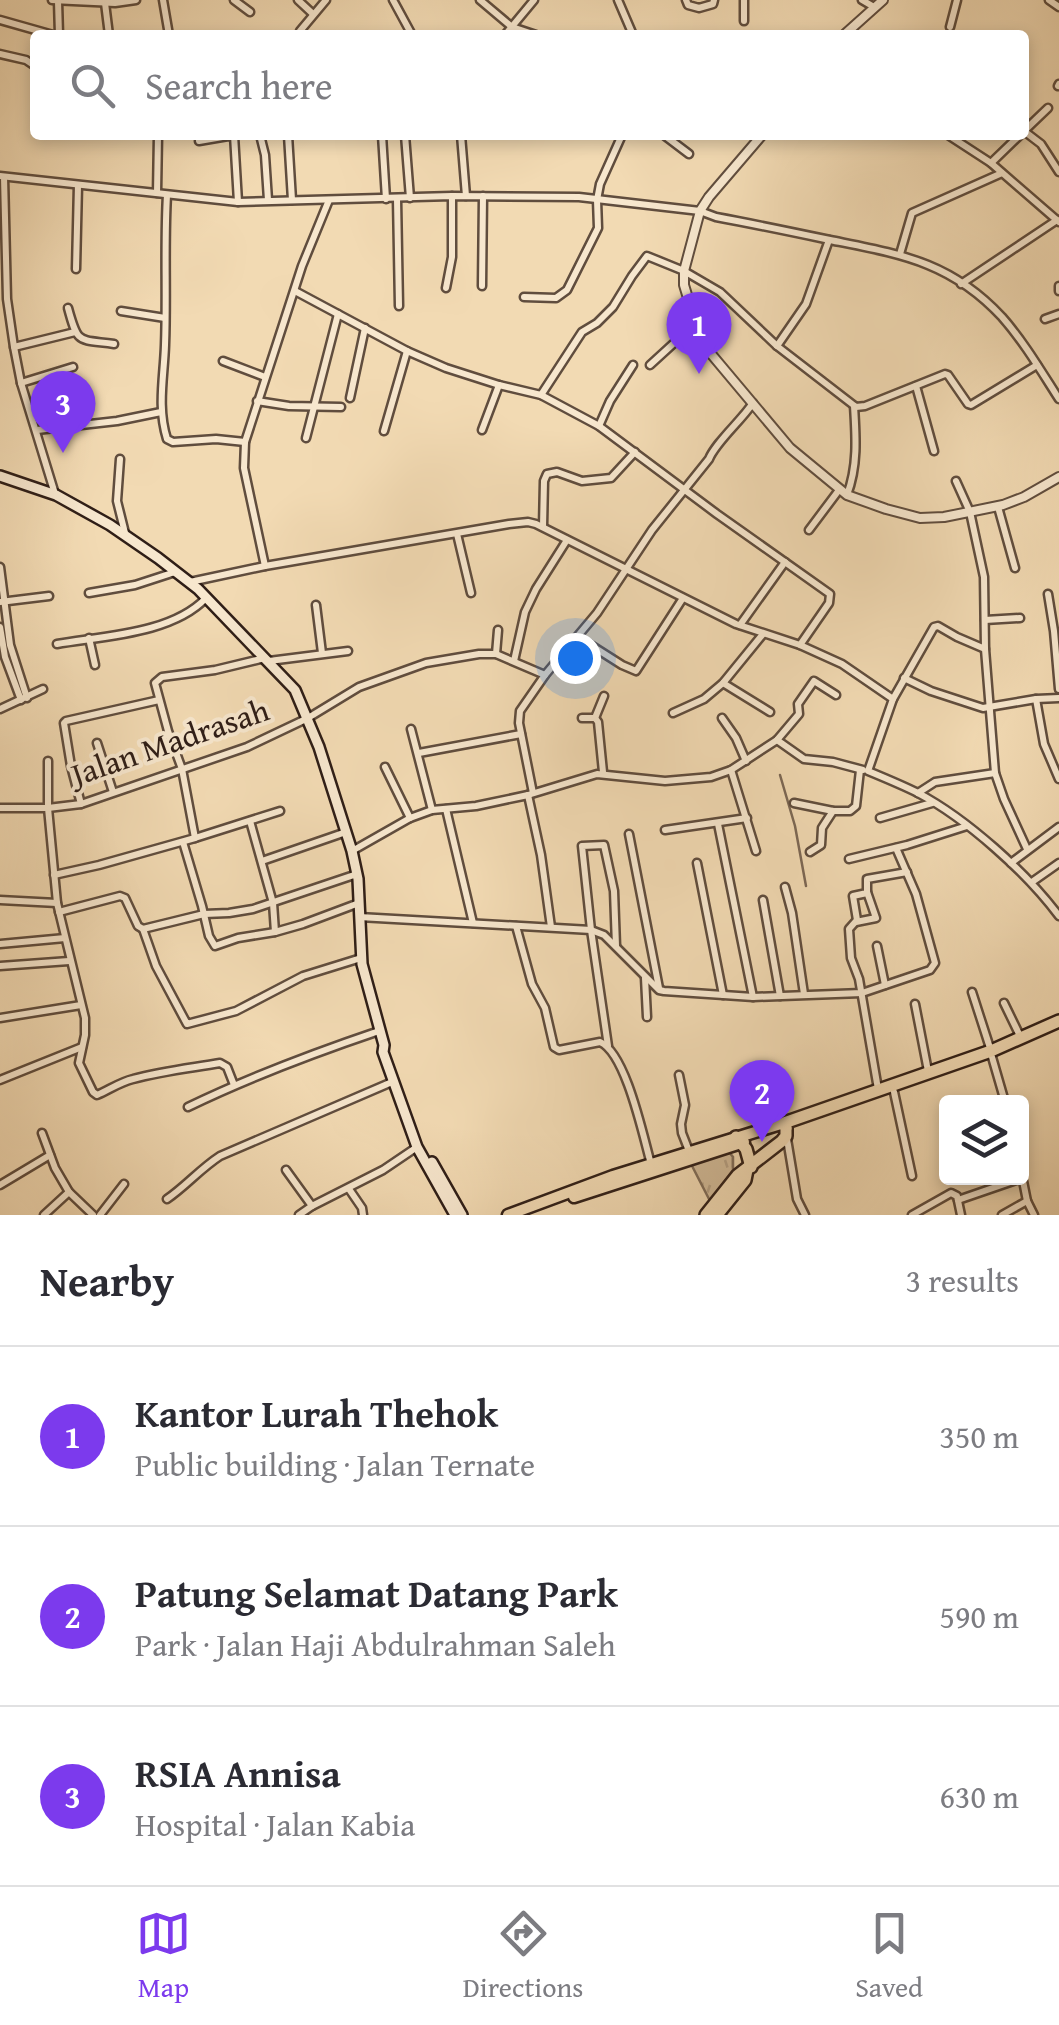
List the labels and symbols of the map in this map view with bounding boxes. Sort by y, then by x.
pin: 1 [666,292,732,374]
pin: 3 [30,370,96,453]
your location [550,633,601,684]
street label: Jalan Madrasah [61,686,275,799]
pin: 2 [730,1060,794,1142]

